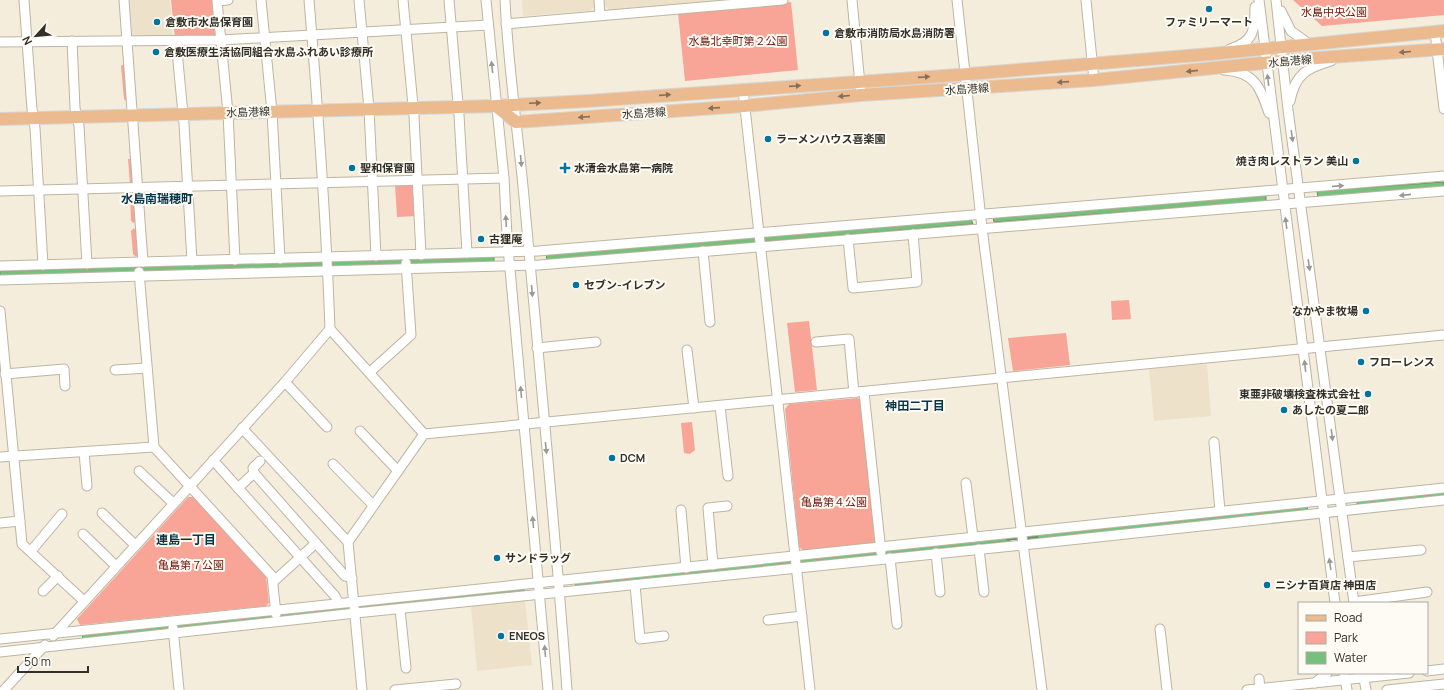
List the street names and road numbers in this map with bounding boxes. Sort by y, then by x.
street label: 水島港線 [1267,51,1313,70]
street label: 水島港線 [944,79,989,98]
street label: 水島港線 [226,103,270,120]
street label: 水島港線 [621,103,666,122]

